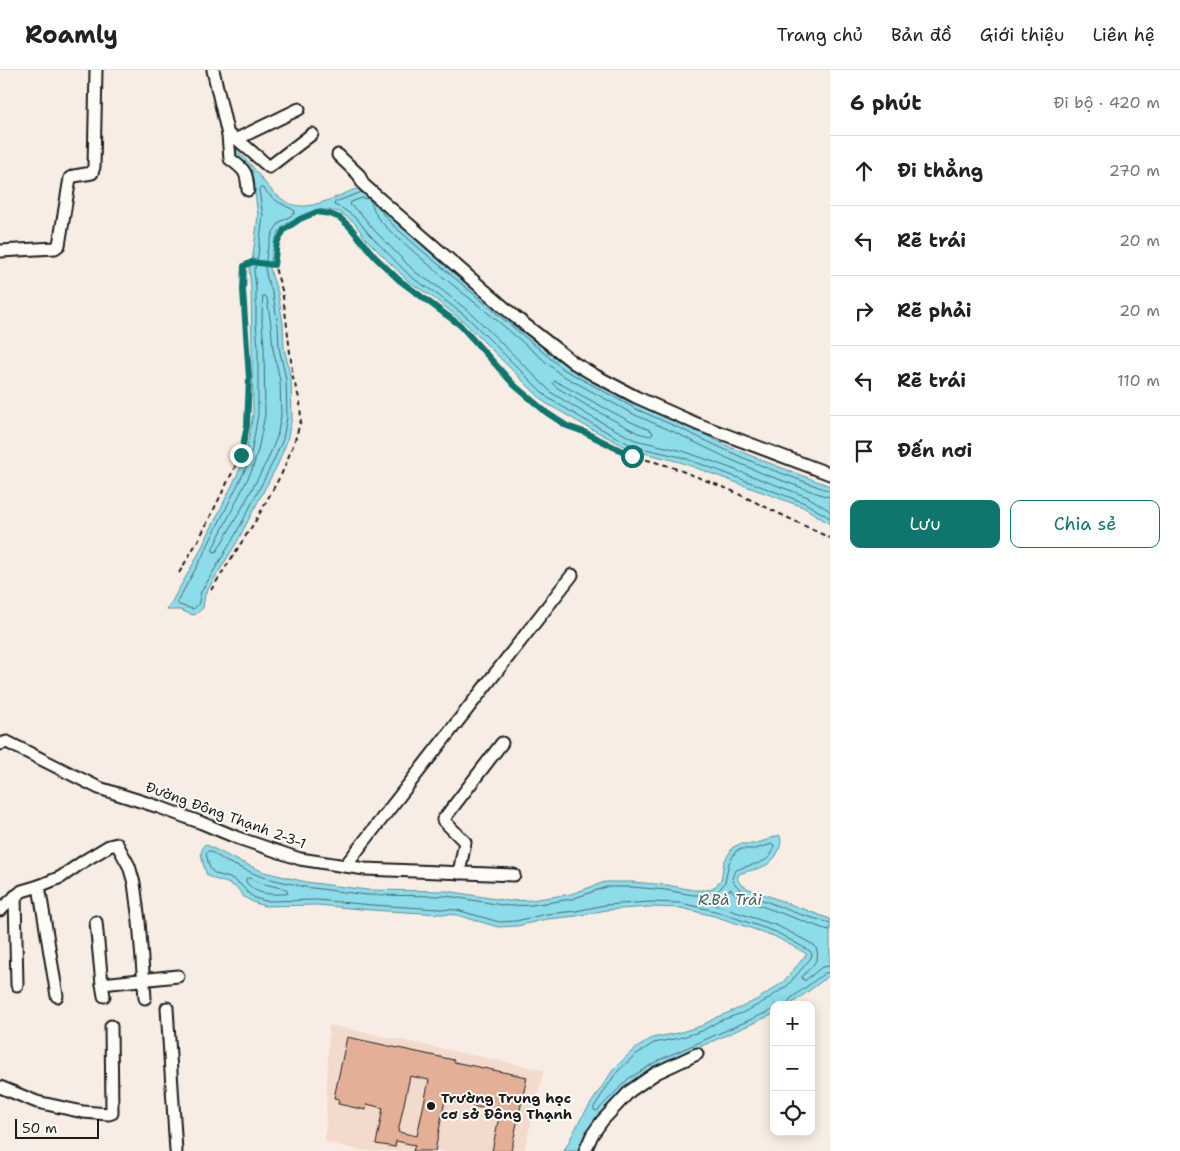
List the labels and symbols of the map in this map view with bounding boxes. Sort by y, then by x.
route end [230,444,253,467]
route start [621,445,644,468]
street label: Đường Đông Thạnh 2-3-1 [143,778,309,852]
water label: R.Bà Trải [698,890,763,910]
place label: Trường Trung học cơ sở Đông Thạnh [441,1089,572,1123]
marker: Trường Trung học cơ sở Đông Thạnh [425,1100,437,1112]
scale bar [15,1116,99,1139]

